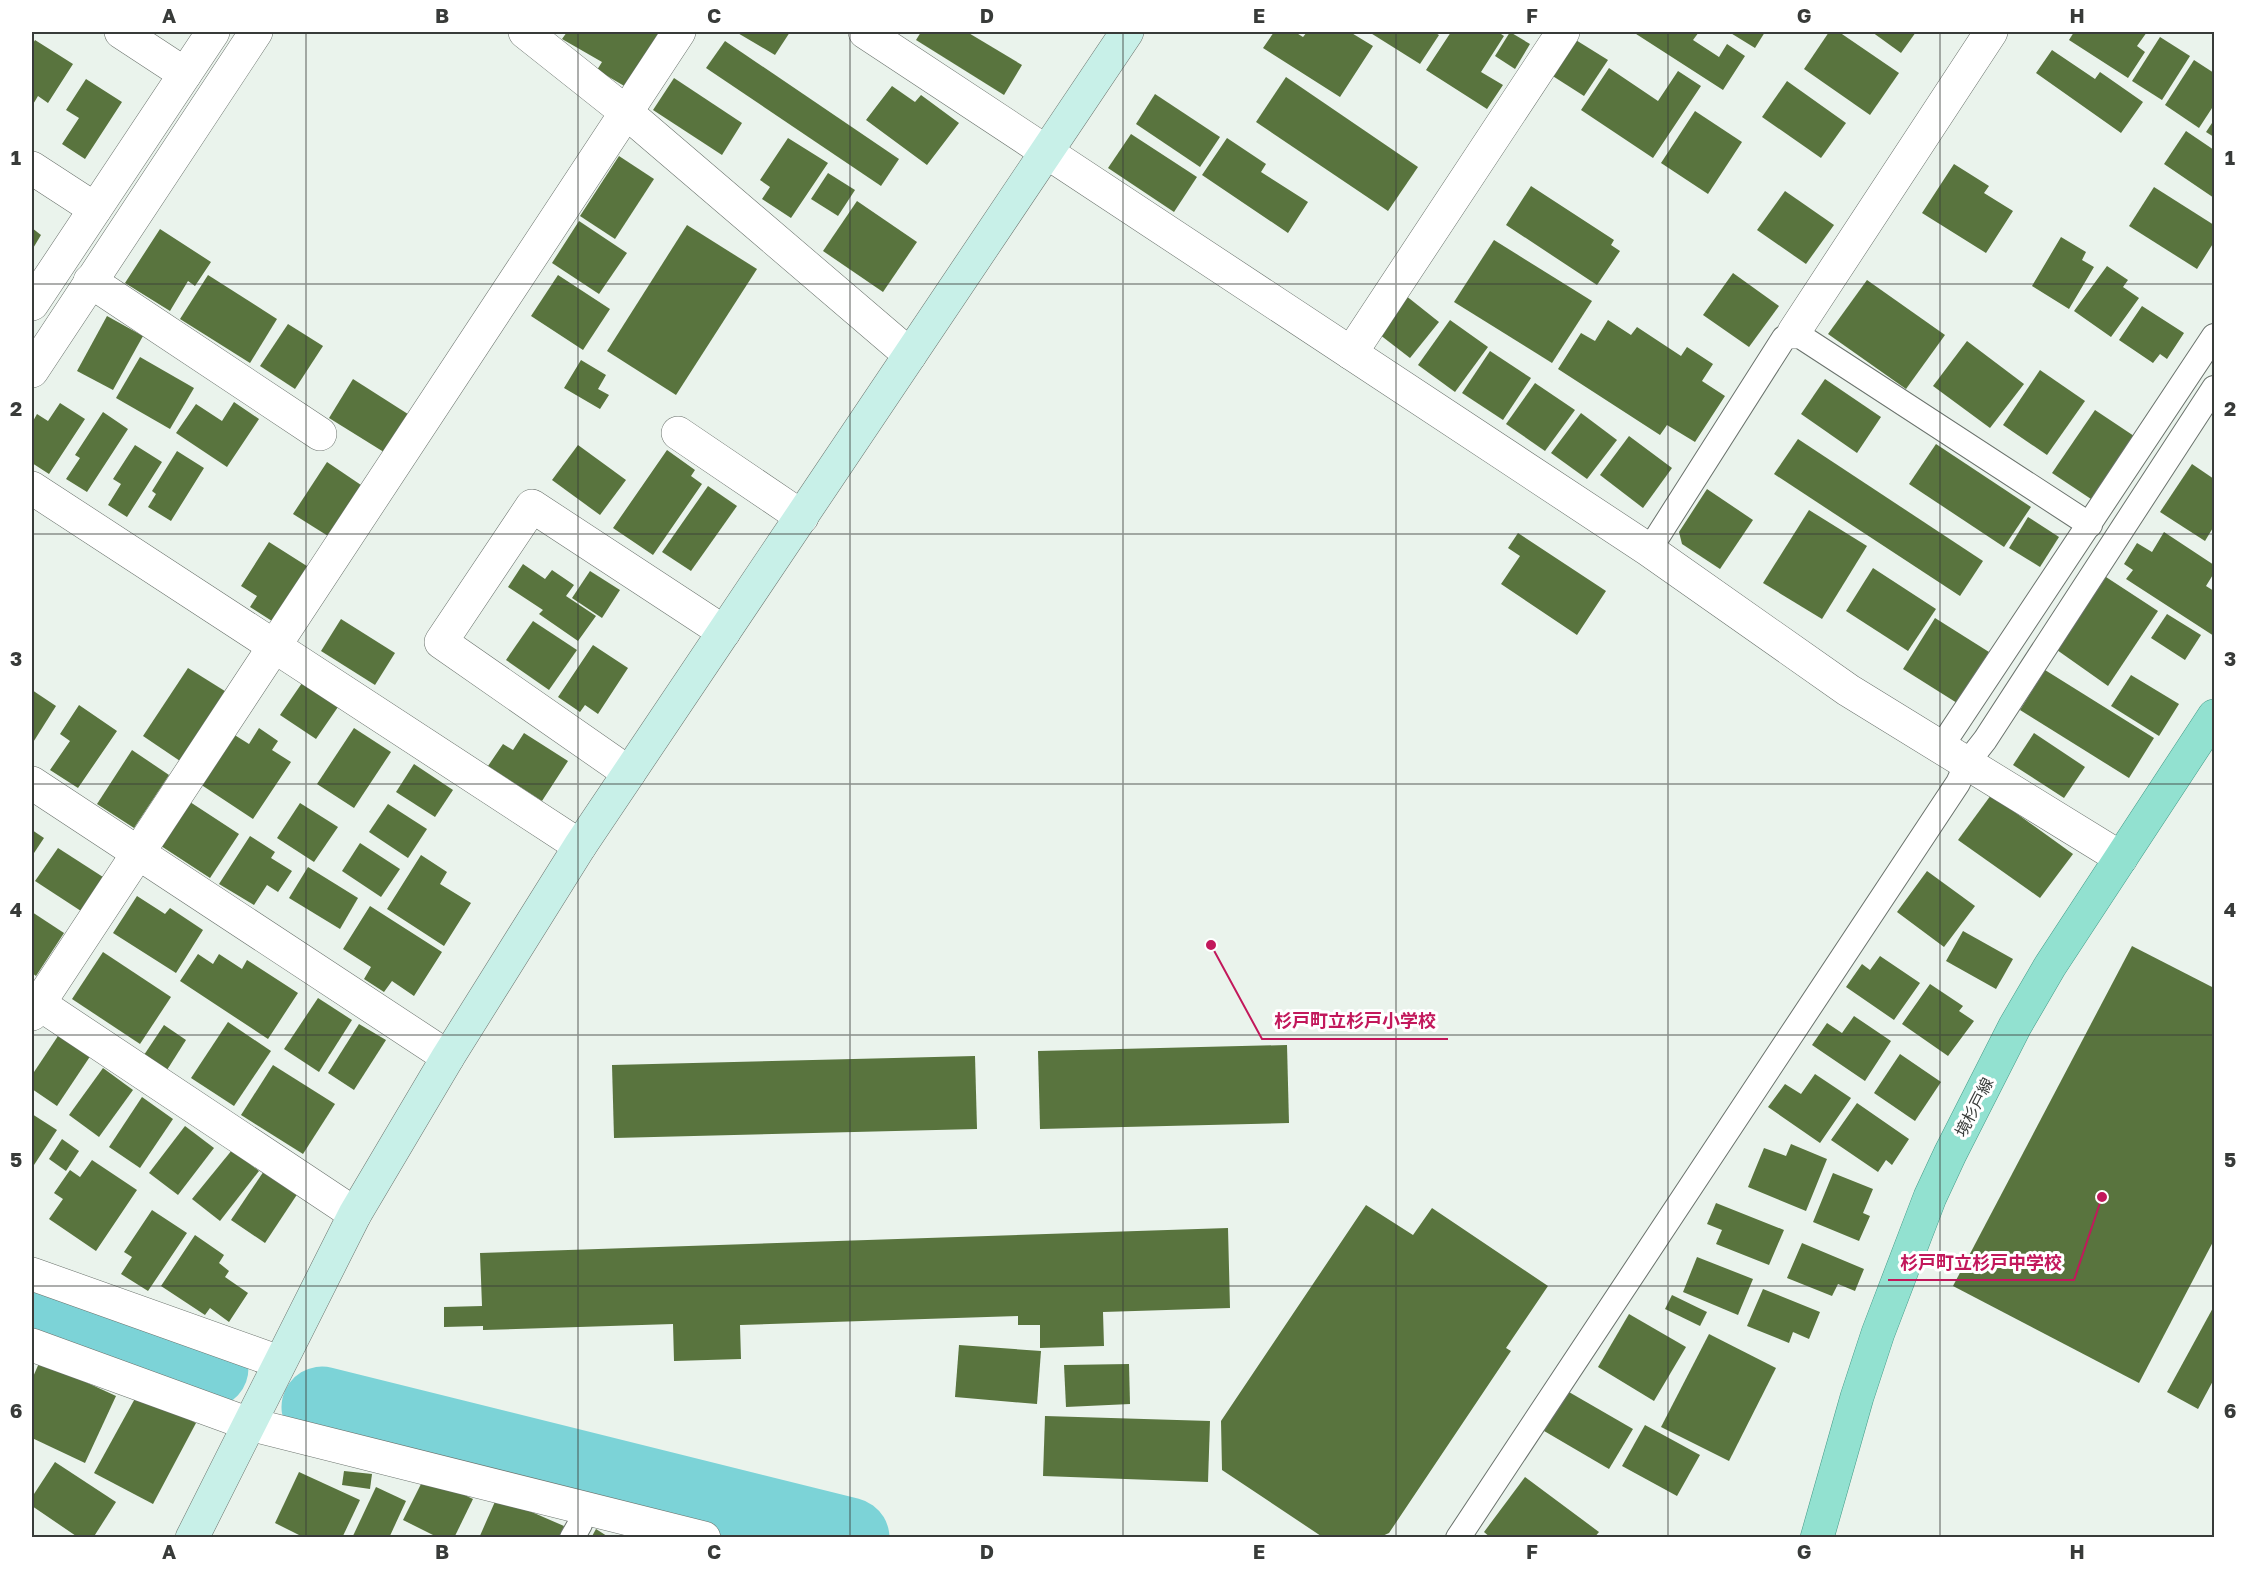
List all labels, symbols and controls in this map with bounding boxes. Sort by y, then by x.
text: A [162,3,176,27]
text: B [435,3,449,27]
text: C [707,3,721,27]
text: D [980,3,994,27]
text: E [1253,3,1265,27]
text: F [1526,3,1538,27]
text: G [1797,3,1811,27]
text: H [2069,3,2085,27]
text: 1 [11,145,21,169]
text: 1 [2225,145,2235,169]
text: 2 [10,396,22,420]
text: 2 [2224,396,2236,420]
text: 3 [10,646,22,670]
text: 3 [2224,646,2236,670]
text: 4 [10,897,22,921]
text: 4 [2224,897,2236,921]
callout: 杉戸町立杉戸小学校 [1262,1003,1448,1039]
text: 杉戸町立杉戸小学校 [1274,1009,1436,1031]
street label: 境杉戸線 [1951,1074,1997,1140]
text: 5 [10,1147,22,1171]
text: 5 [2224,1147,2236,1171]
callout: 杉戸町立杉戸中学校 [1888,1244,2074,1280]
text: 杉戸町立杉戸中学校 [1900,1251,2062,1273]
text: 6 [10,1398,22,1422]
text: 6 [2224,1398,2236,1422]
text: A [162,1539,176,1563]
text: B [435,1539,449,1563]
text: C [707,1539,721,1563]
text: D [980,1539,994,1563]
text: E [1253,1539,1265,1563]
text: F [1526,1539,1538,1563]
text: G [1797,1539,1811,1563]
text: H [2069,1539,2085,1563]

